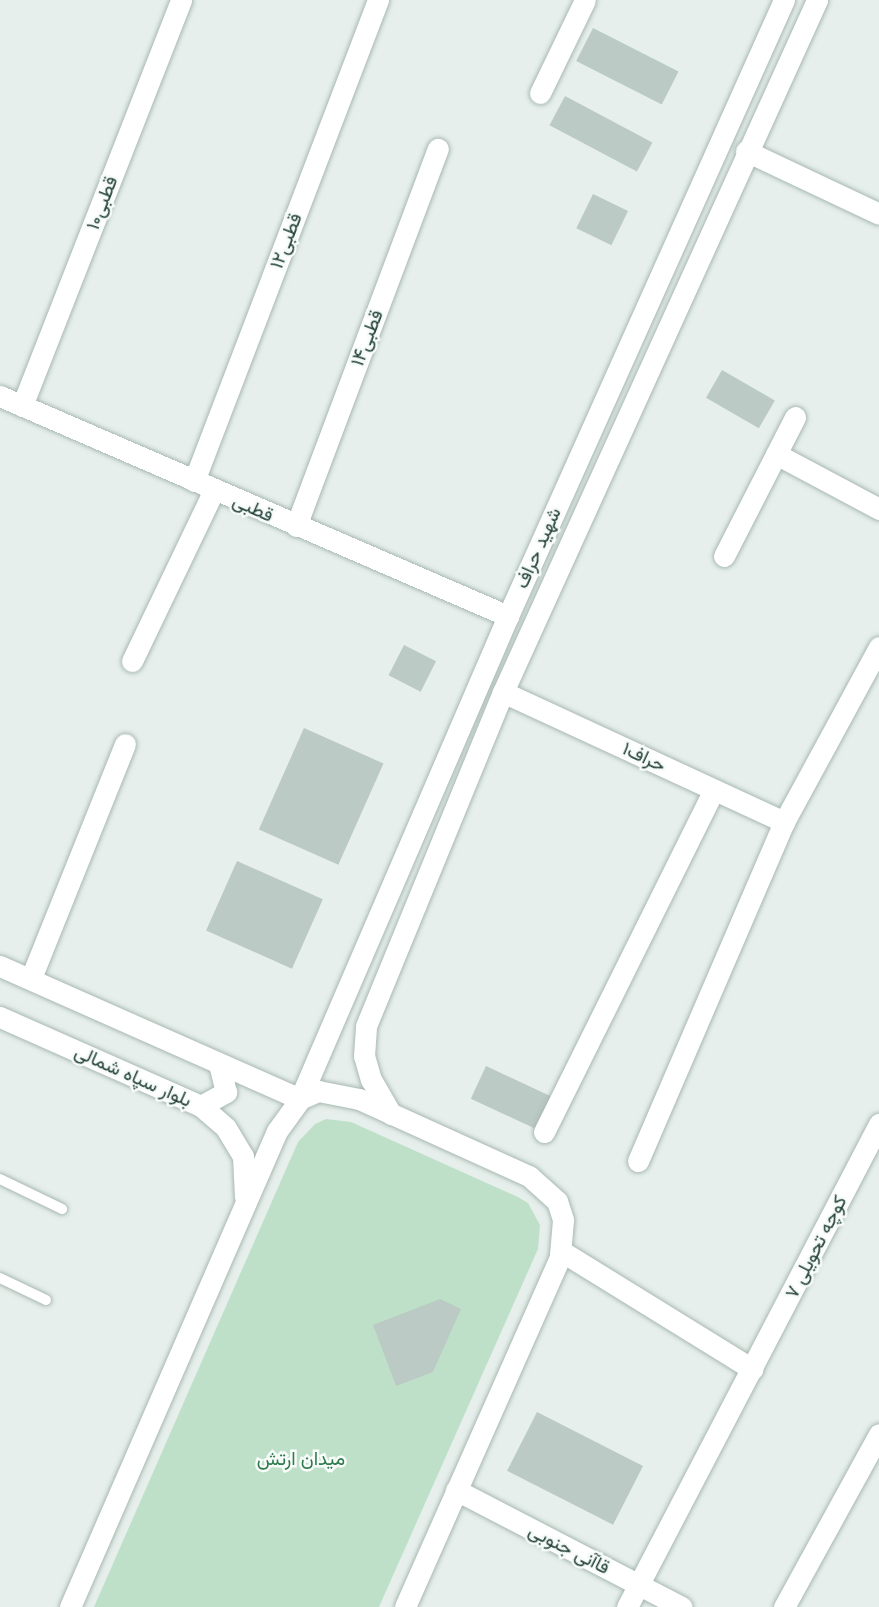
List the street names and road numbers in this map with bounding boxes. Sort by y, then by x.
street label: قطبی۱۰ [81,173,123,233]
street label: قطبی۱۲ [265,210,307,272]
street label: قطبی۱۴ [346,307,388,369]
street label: قطبی [229,489,277,527]
street label: شهید حراف [510,504,566,592]
street label: حراف۱ [619,737,669,777]
street label: بلوار سپاه شمالی [71,1040,195,1112]
street label: کوچه تحویلی ۷ [780,1192,852,1302]
street label: قاآنی جنوبی [525,1519,613,1579]

